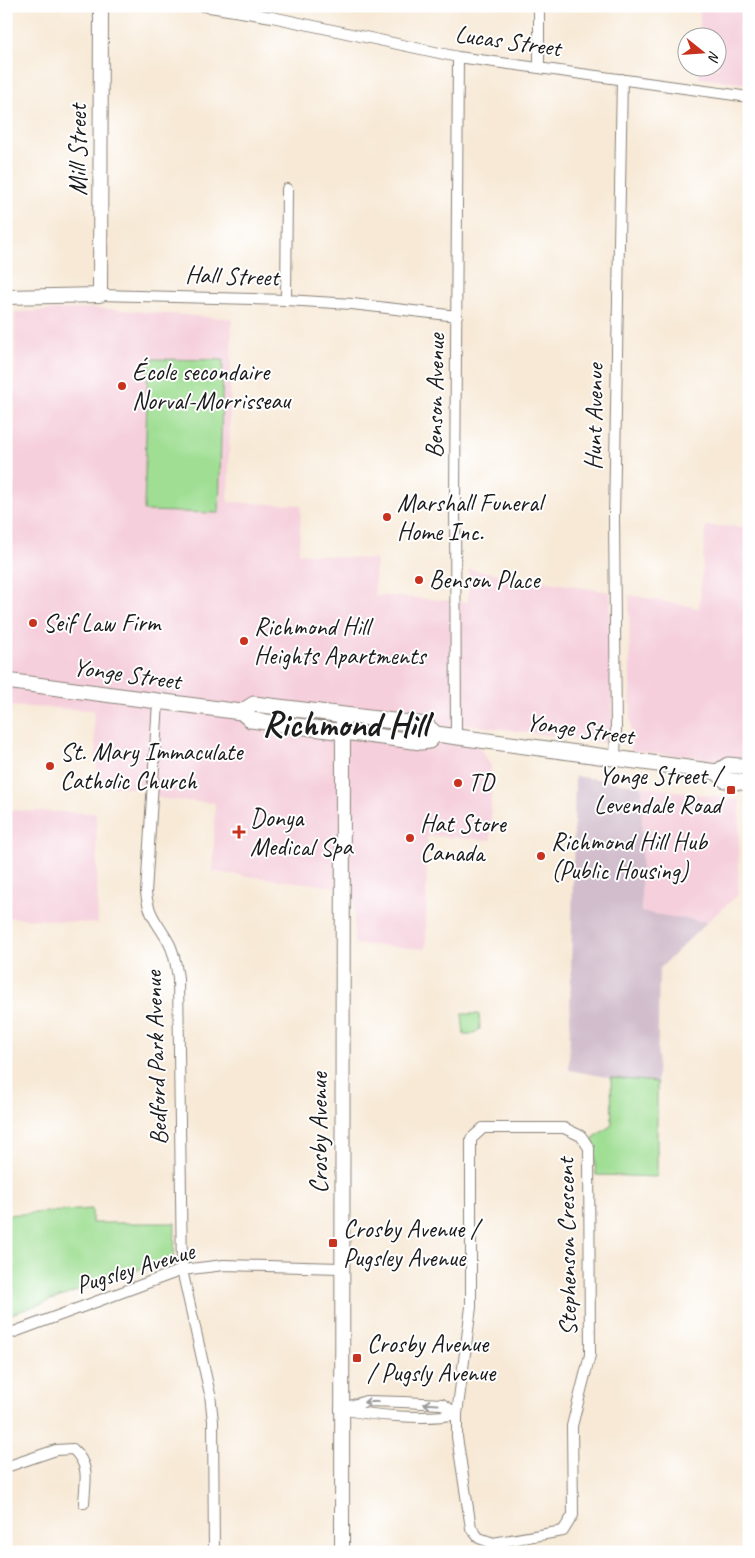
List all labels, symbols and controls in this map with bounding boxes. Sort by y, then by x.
street label: Lucas Street [453,18,566,65]
north arrow [678,28,728,78]
text: N [704,49,723,65]
street label: Mill Street [62,102,94,196]
street label: Hall Street [185,258,282,294]
street label: Benson Avenue [418,332,452,459]
place label: École secondaire Norval-Morrisseau [132,356,292,417]
street label: Hunt Avenue [577,362,611,471]
marker: École secondaire Norval-Morrisseau [116,380,128,392]
place label: Marshall Funeral Home Inc. [397,487,547,548]
marker: Marshall Funeral Home Inc. [381,511,393,523]
place label: Benson Place [429,564,541,596]
marker: Benson Place [413,574,425,586]
place label: Seif Law Firm [43,607,162,639]
place label: Richmond Hill Heights Apartments [254,611,428,672]
marker: Seif Law Firm [27,617,39,629]
marker: Richmond Hill Heights Apartments [238,635,250,647]
street label: Yonge Street [71,651,185,698]
district label: Richmond Hill [262,702,434,747]
street label: Yonge Street [524,706,638,753]
place label: St. Mary Immaculate Catholic Church [60,736,244,797]
marker: St. Mary Immaculate Catholic Church [44,760,56,772]
place label: Yonge Street / Levendale Road [594,760,726,821]
place label: TD [468,767,495,799]
marker: TD [452,777,464,789]
marker: Yonge Street / Levendale Road [725,784,737,796]
place label: Donya Medical Spa [250,802,355,863]
place label: Hat Store Canada [420,808,508,869]
marker: Donya Medical Spa [232,825,246,839]
place label: Richmond Hill Hub (Public Housing) [551,826,709,887]
marker: Hat Store Canada [404,832,416,844]
marker: Richmond Hill Hub (Public Housing) [535,850,547,862]
street label: Bedford Park Avenue [137,968,175,1146]
street label: Crosby Avenue [303,1071,335,1194]
street label: Stephenson Crescent [549,1155,585,1336]
place label: Crosby Avenue / Pugsley Avenue [343,1213,483,1274]
street label: Pugsley Avenue [72,1234,200,1301]
marker: Crosby Avenue / Pugsley Avenue [327,1237,339,1249]
place label: Crosby Avenue / Pugsly Avenue [367,1328,497,1389]
marker: Crosby Avenue / Pugsly Avenue [351,1352,363,1364]
one-way arrow [363,1397,379,1406]
one-way arrow [424,1399,440,1408]

